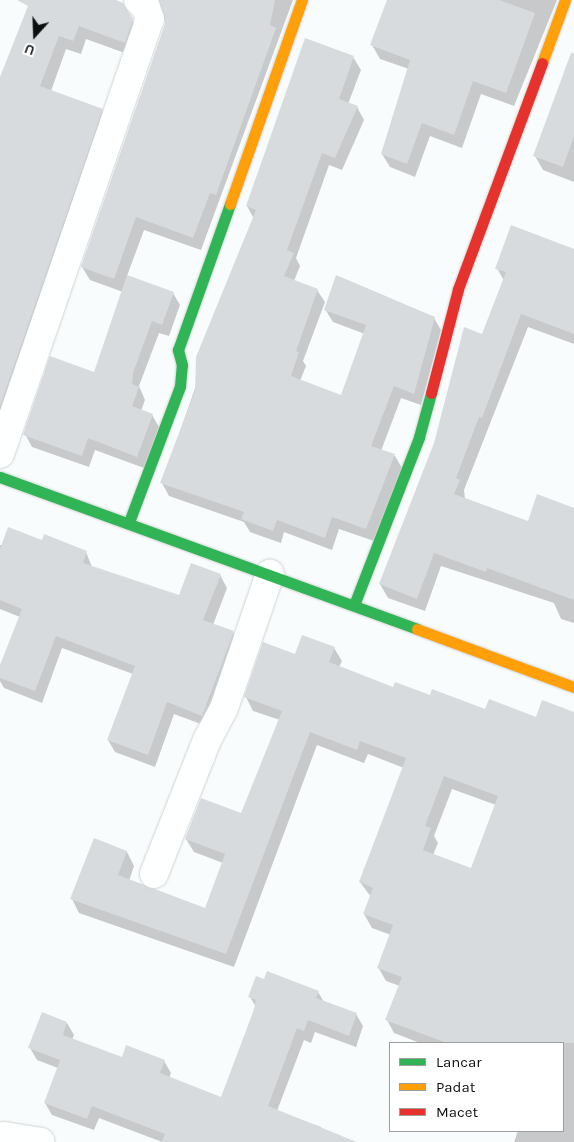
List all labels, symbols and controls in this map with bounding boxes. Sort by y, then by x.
north arrow [10,10,60,60]
text: U [22,40,37,59]
legend [389,1042,564,1132]
text: Lancar [436,1053,482,1071]
text: Padat [436,1078,475,1096]
text: Macet [436,1103,478,1121]

